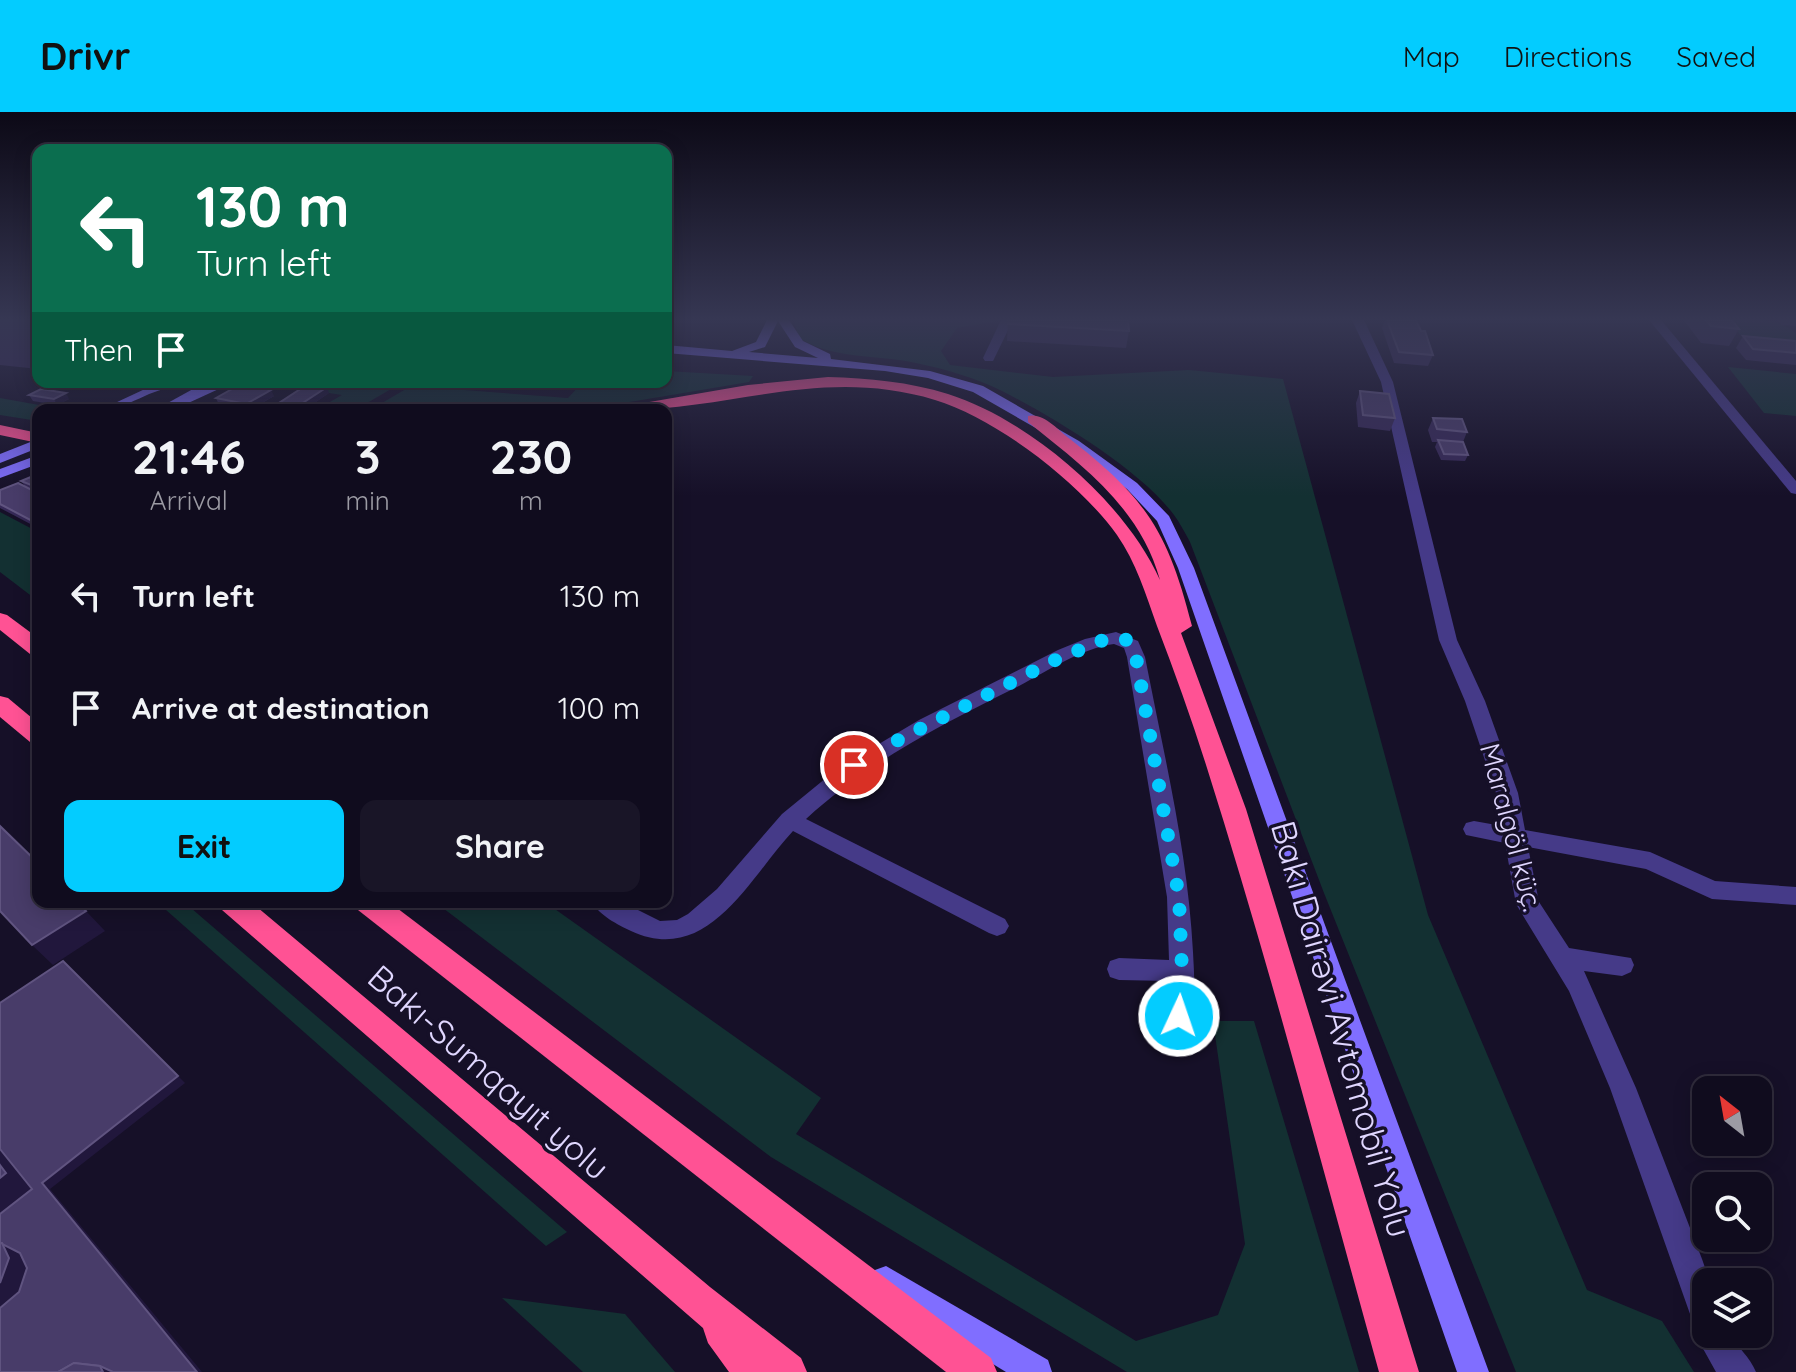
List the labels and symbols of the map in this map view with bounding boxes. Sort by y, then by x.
pin [820,731,888,799]
street label: Maralgöl küç. [1473,739,1551,915]
street label: Bakı Dairəvi Avtomobil Yolu [1262,816,1422,1242]
street label: Bakı-Sumqayıt yolu [359,955,619,1189]
position arrow [1137,974,1221,1058]
north arrow [1692,1076,1772,1156]

